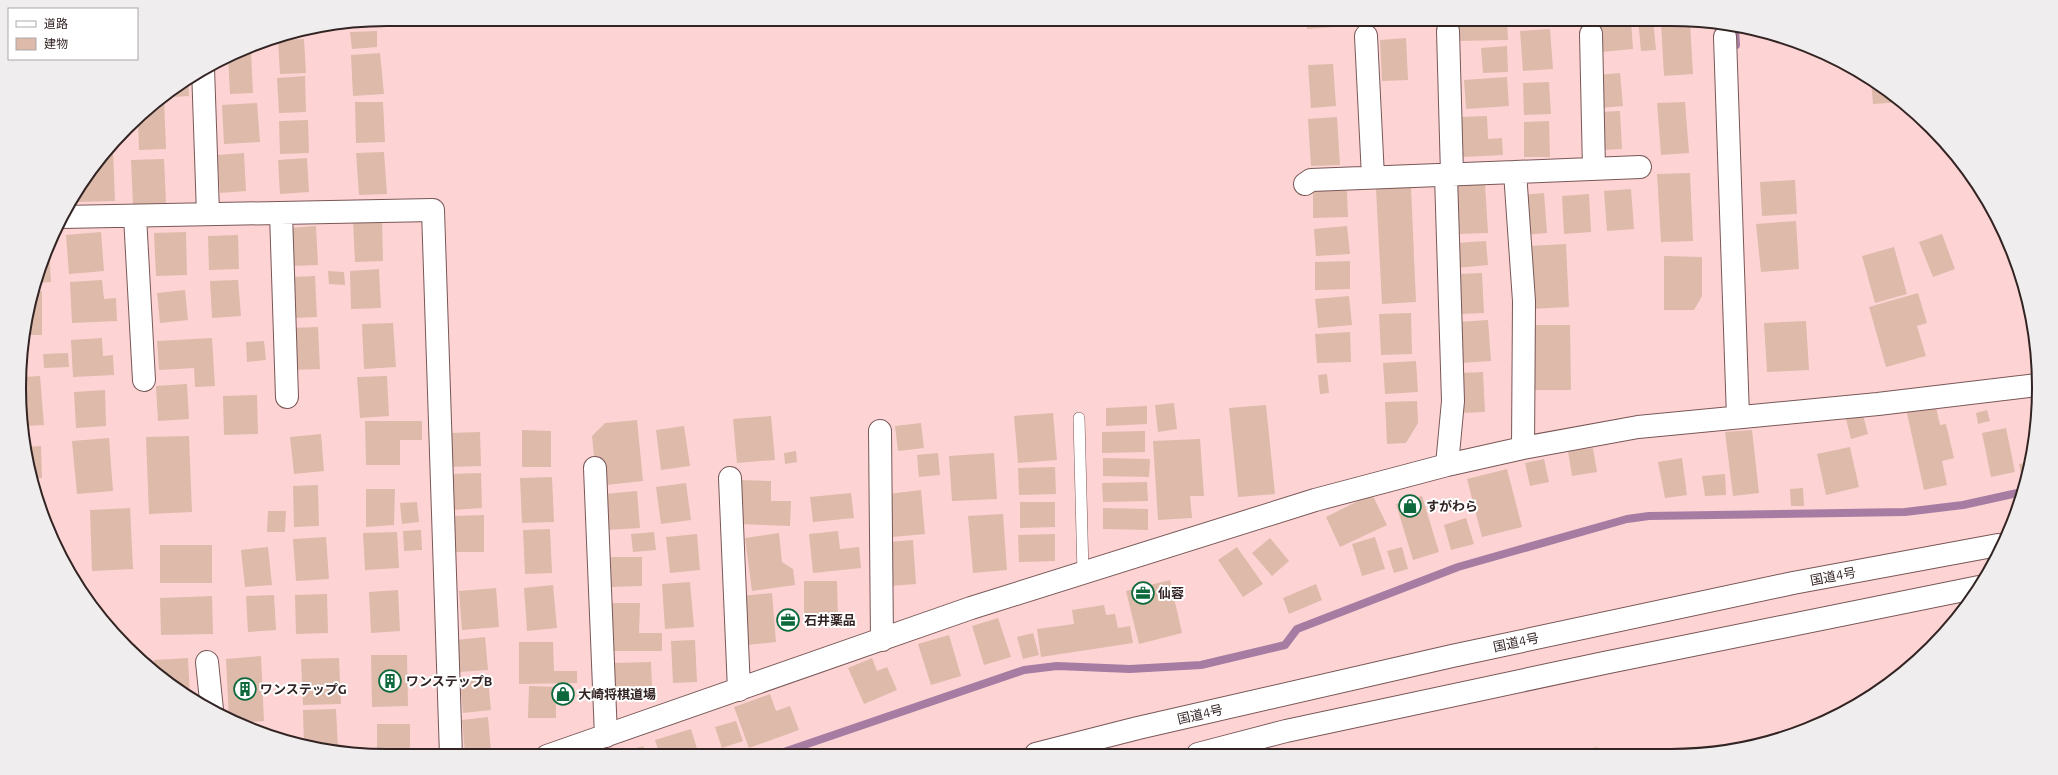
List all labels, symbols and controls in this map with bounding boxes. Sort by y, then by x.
legend [8,8,138,60]
text: 道路 [44,17,68,30]
text: 建物 [44,37,68,50]
shop icon: すがわら [1397,493,1423,519]
place label: すがわら [1426,499,1478,513]
street label: 国道4号 [1809,565,1857,587]
office icon: 仙蓉 [1130,580,1156,606]
place label: 仙蓉 [1158,586,1184,600]
office icon: 石井薬品 [775,607,801,633]
place label: 石井薬品 [804,613,856,627]
street label: 国道4号 [1492,630,1540,654]
building icon: ワンステップB [377,668,403,694]
place label: ワンステップB [406,674,493,688]
building icon: ワンステップG [232,676,258,702]
shop icon: 大崎将棋道場 [550,681,576,707]
place label: ワンステップG [260,682,347,696]
place label: 大崎将棋道場 [578,687,656,701]
street label: 国道4号 [1176,702,1224,726]

